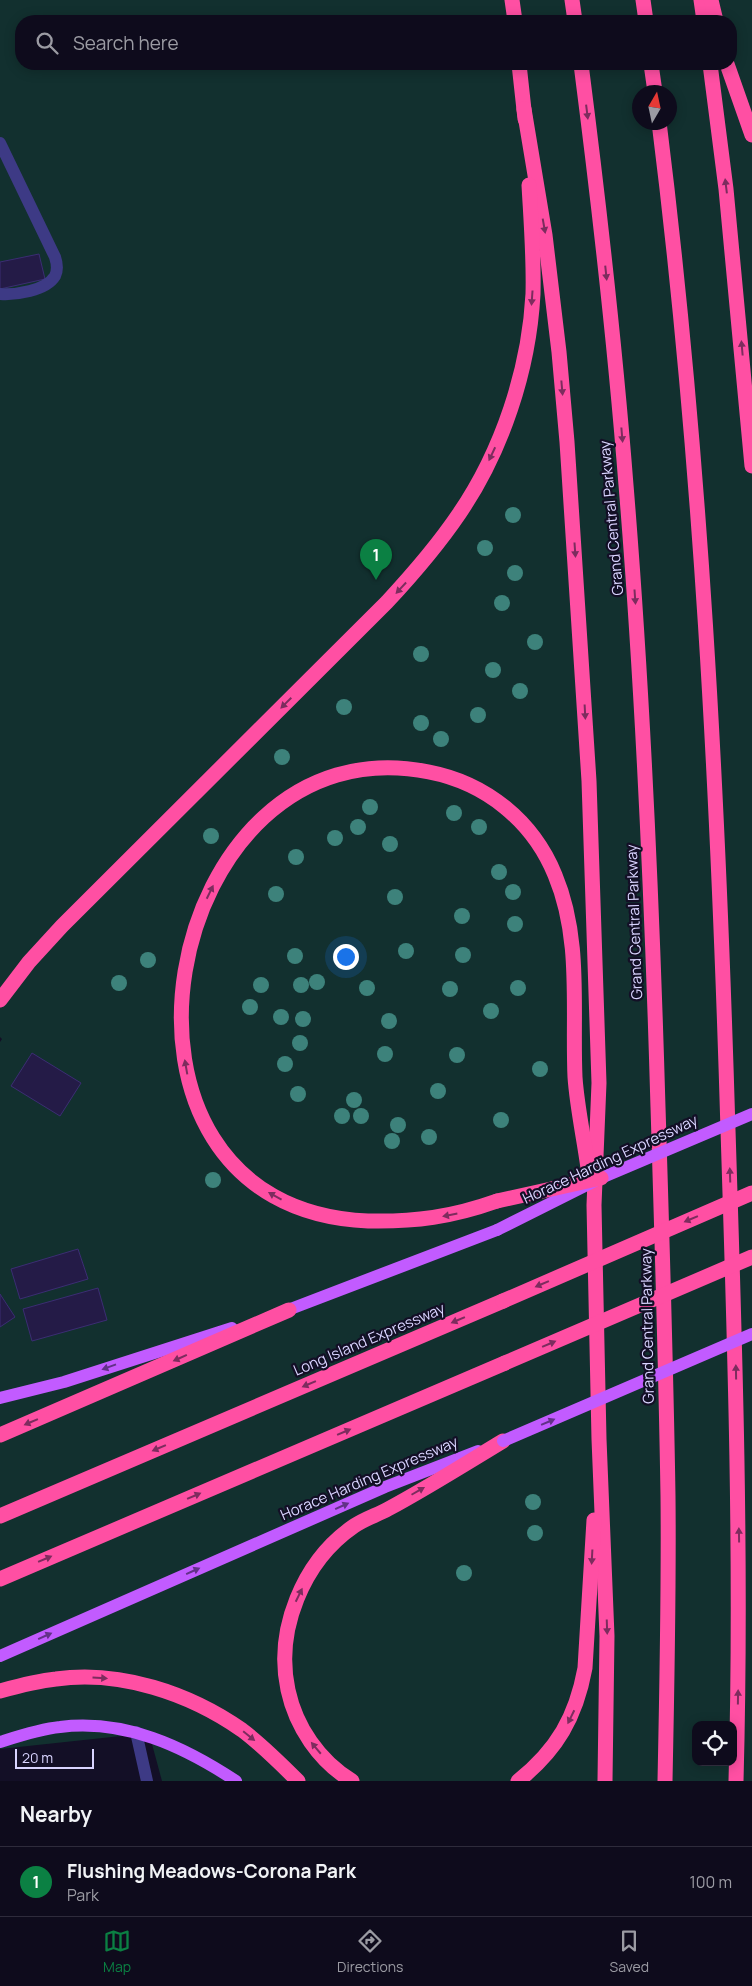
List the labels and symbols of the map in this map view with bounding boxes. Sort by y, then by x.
north arrow [632,85,677,130]
one-way arrow [583,104,591,120]
one-way arrow [722,178,730,194]
one-way arrow [540,219,548,235]
one-way arrow [602,266,610,282]
one-way arrow [528,290,536,306]
one-way arrow [737,340,745,356]
one-way arrow [558,380,566,396]
one-way arrow [618,427,626,443]
street label: Grand Central Parkway [594,439,628,596]
one-way arrow [487,447,495,461]
pin: 1 [360,539,392,580]
one-way arrow [571,542,579,558]
one-way arrow [395,581,406,594]
one-way arrow [631,589,639,605]
one-way arrow [280,697,292,709]
one-way arrow [582,704,590,720]
street label: Grand Central Parkway [621,844,647,1000]
one-way arrow [207,885,215,899]
your location [333,944,359,970]
one-way arrow [182,1059,190,1075]
street label: Horace Harding Expressway [519,1109,701,1209]
one-way arrow [726,1167,734,1183]
one-way arrow [268,1192,283,1200]
one-way arrow [442,1212,458,1220]
one-way arrow [684,1216,698,1224]
street label: Grand Central Parkway [635,1248,659,1404]
one-way arrow [535,1280,549,1288]
street label: Long Island Expressway [290,1297,448,1381]
one-way arrow [451,1316,465,1324]
one-way arrow [542,1339,556,1347]
one-way arrow [173,1355,187,1363]
one-way arrow [101,1363,116,1371]
one-way arrow [731,1364,739,1380]
one-way arrow [302,1380,316,1388]
one-way arrow [541,1418,555,1426]
one-way arrow [24,1419,38,1427]
one-way arrow [337,1427,351,1435]
street label: Horace Harding Expressway [277,1431,461,1525]
one-way arrow [152,1444,166,1452]
one-way arrow [411,1487,424,1496]
one-way arrow [187,1491,201,1499]
one-way arrow [335,1501,349,1509]
one-way arrow [735,1527,743,1543]
one-way arrow [587,1550,595,1566]
one-way arrow [38,1555,52,1563]
one-way arrow [186,1566,200,1574]
one-way arrow [294,1588,303,1603]
one-way arrow [603,1620,611,1636]
one-way arrow [38,1632,52,1640]
one-way arrow [92,1674,108,1682]
one-way arrow [734,1689,742,1705]
one-way arrow [566,1710,574,1724]
one-way arrow [242,1731,255,1742]
one-way arrow [310,1742,321,1755]
scale bar [15,1746,94,1769]

